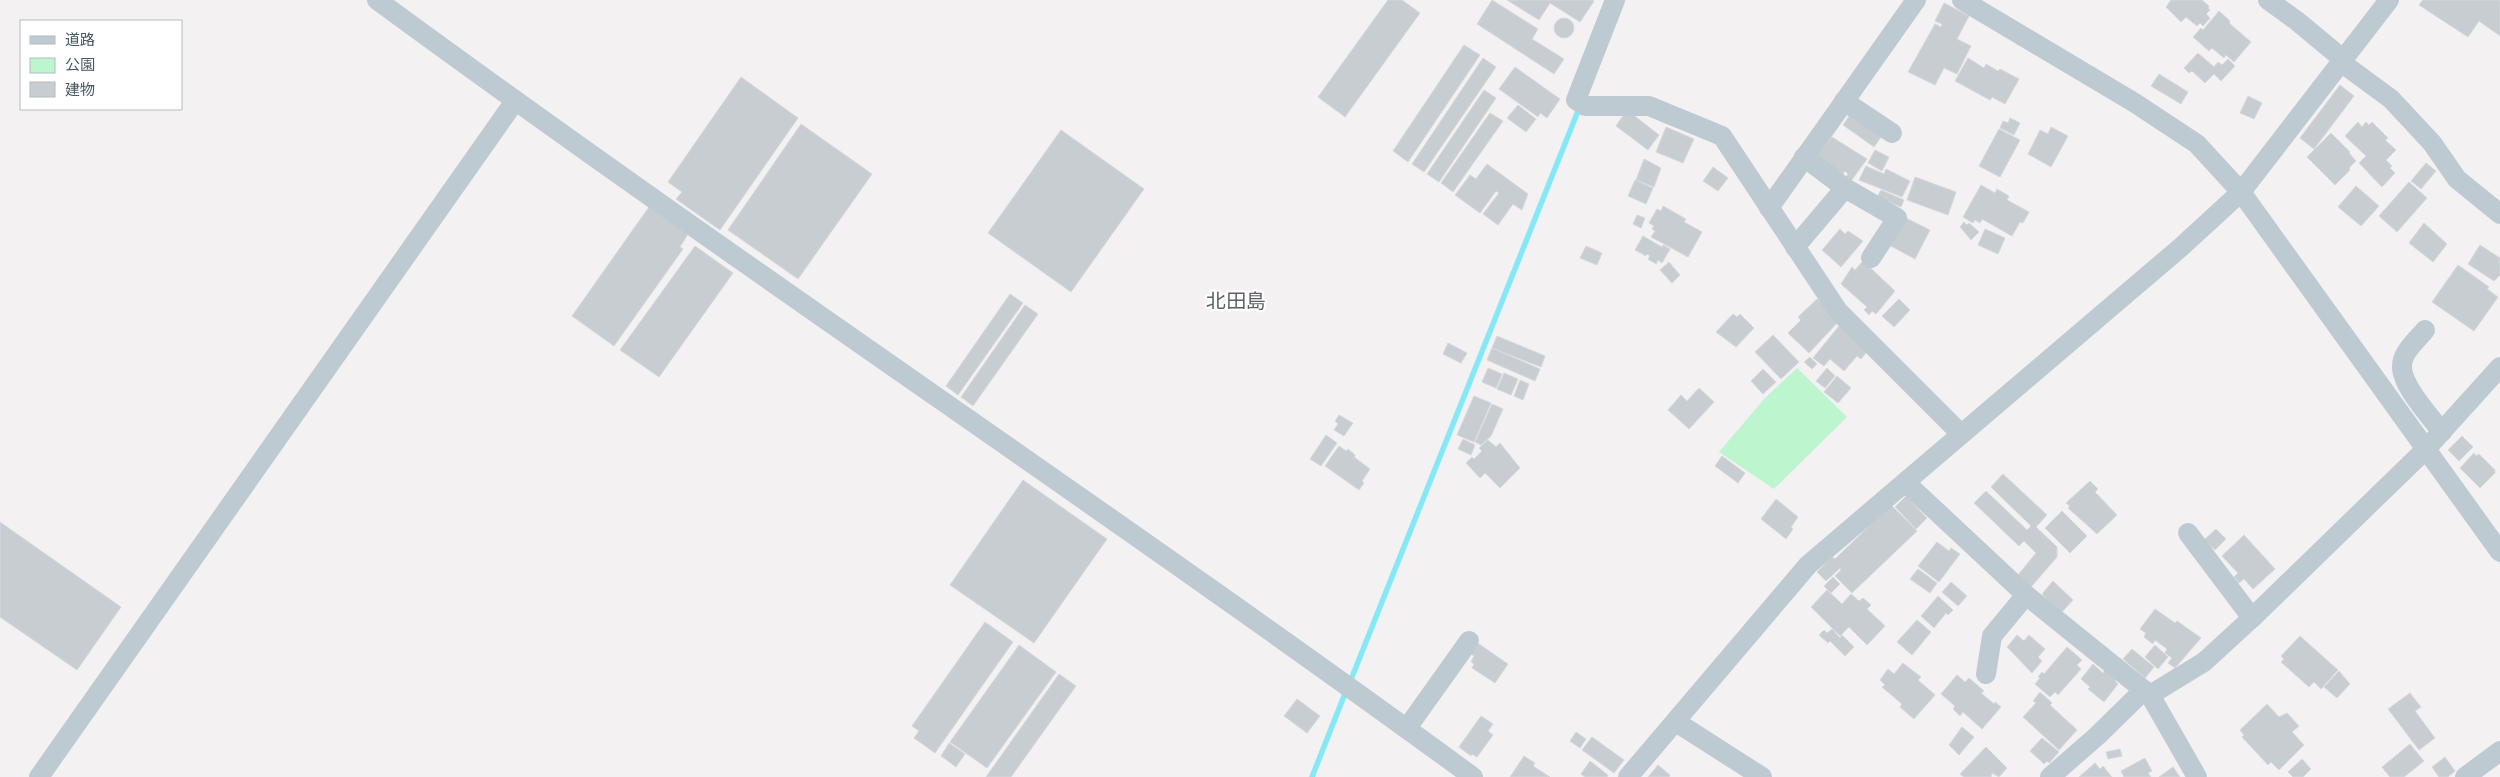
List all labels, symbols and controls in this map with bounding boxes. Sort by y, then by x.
legend [20,20,182,110]
text: 道路 [65,31,95,49]
text: 公園 [65,56,95,74]
text: 建物 [65,81,95,99]
district label: 北田島 [1206,289,1266,313]

